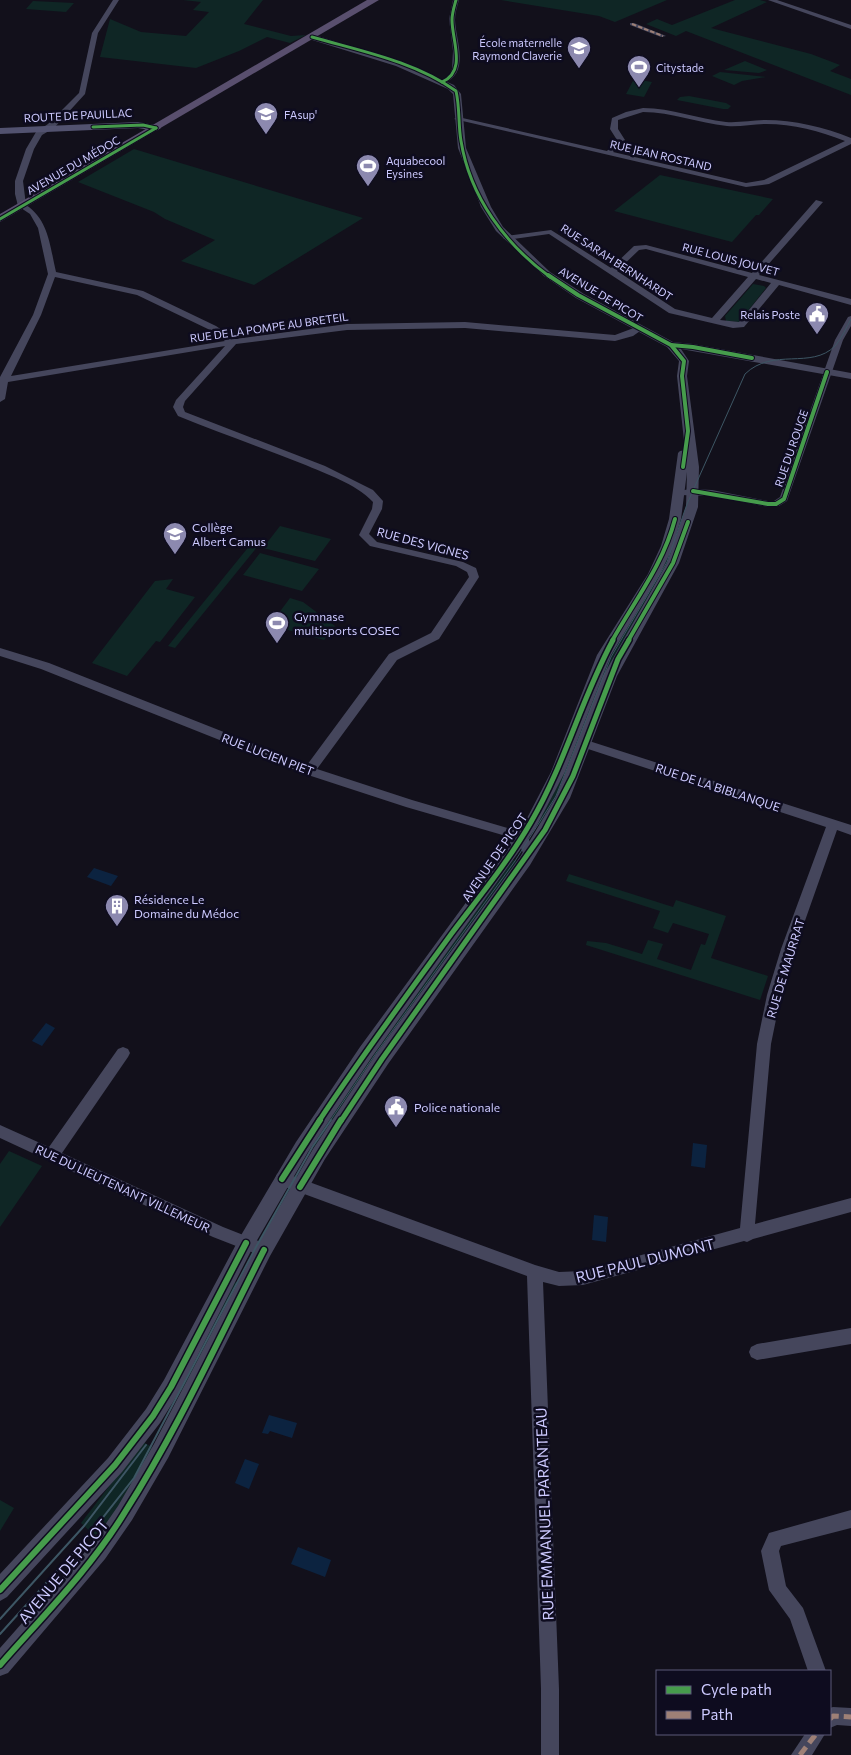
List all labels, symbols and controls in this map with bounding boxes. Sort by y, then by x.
place label: École maternelle Raymond Claverie [472,35,562,62]
school or university icon: École maternelle Raymond Claverie [566,35,592,69]
sports icon: Citystade [626,54,652,88]
place label: Citystade [656,61,704,74]
school or university icon: FAsup' [253,101,279,135]
street label: ROUTE DE PAUILLAC [23,106,133,124]
place label: FAsup' [284,108,317,121]
street label: AVENUE DU MÉDOC [23,132,122,197]
street label: RUE JEAN ROSTAND [609,137,713,174]
sports icon: Aquabecool Eysines [355,153,381,187]
place label: Aquabecool Eysines [386,154,445,180]
street label: RUE SARAH BERNHARDT [559,221,675,303]
street label: RUE LOUIS JOUVET [681,240,781,279]
street label: AVENUE DE PICOT [557,264,645,324]
public building icon: Relais Poste [804,301,830,335]
place label: Relais Poste [740,308,800,321]
street label: RUE DE LA POMPE AU BRETEIL [189,309,349,345]
street label: RUE DU ROUGE [772,408,810,488]
place label: Collège Albert Camus [192,520,266,548]
school or university icon: Collège Albert Camus [162,521,188,555]
street label: RUE DES VIGNES [375,524,471,562]
place label: Gymnase multisports COSEC [294,609,400,637]
sports icon: Gymnase multisports COSEC [264,610,290,644]
street label: RUE LUCIEN PIET [220,730,316,778]
street label: RUE DE LA BIBLANQUE [654,760,782,814]
street label: AVENUE DE PICOT [458,810,530,904]
place label: Résidence Le Domaine du Médoc [134,892,239,920]
building icon: Résidence Le Domaine du Médoc [104,893,130,927]
street label: RUE DE MAURRAT [763,916,807,1020]
public building icon: Police nationale [383,1094,409,1128]
place label: Police nationale [414,1100,500,1114]
street label: RUE DU LIEUTENANT VILLEMEUR [33,1141,213,1235]
street label: RUE PAUL DUMONT [574,1234,717,1286]
street label: RUE EMMANUEL PARANTEAU [531,1407,557,1621]
street label: AVENUE DE PICOT [14,1515,112,1627]
legend [656,1670,831,1735]
text: Cycle path [701,1680,772,1698]
text: Path [701,1705,733,1723]

